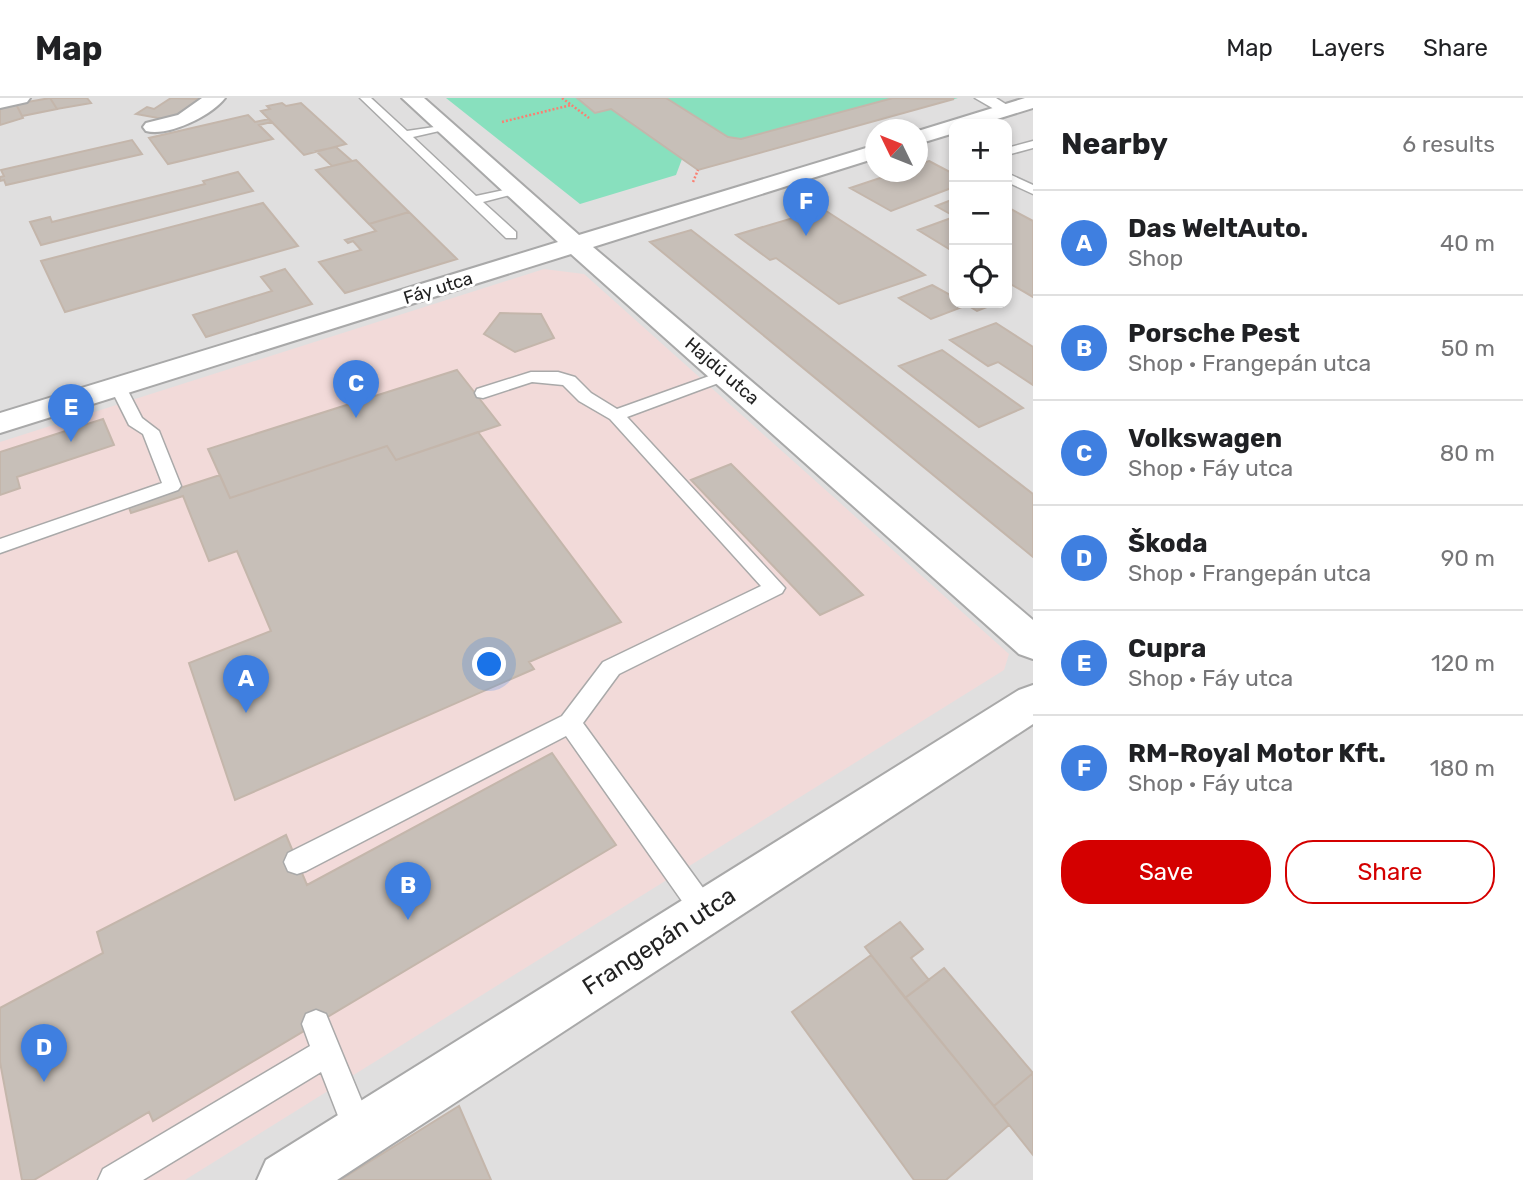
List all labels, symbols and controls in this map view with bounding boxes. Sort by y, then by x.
text: Map [35,29,103,68]
text: Map [1226,34,1273,62]
text: Layers [1311,34,1385,62]
text: Share [1423,34,1488,62]
north arrow [865,119,928,182]
map controls [949,119,1012,308]
button: + [949,119,1012,182]
text: Nearby [1061,126,1168,162]
text: 6 results [1402,130,1495,158]
pin: F [783,178,829,236]
button: − [949,182,1012,245]
text: Das WeltAuto. [1128,213,1308,244]
text: A [1076,229,1092,257]
text: 40 m [1440,229,1495,257]
text: Shop [1128,244,1183,272]
button: locate [949,245,1012,308]
street label: Fáy utca [401,267,475,309]
text: Porsche Pest [1128,318,1300,349]
street label: Hajdú utca [680,333,764,409]
text: B [1076,334,1092,362]
text: 50 m [1441,334,1495,362]
text: Shop · Frangepán utca [1128,349,1371,377]
pin: C [333,360,379,418]
pin: E [48,384,94,442]
text: Volkswagen [1128,423,1282,454]
text: C [1076,439,1092,467]
text: 80 m [1440,439,1495,467]
text: Shop · Fáy utca [1128,454,1293,482]
text: Škoda [1128,528,1207,559]
text: D [1076,544,1092,572]
text: 90 m [1441,544,1495,572]
text: Shop · Frangepán utca [1128,559,1371,587]
text: Cupra [1128,633,1206,664]
your location [472,647,506,681]
text: E [1077,649,1091,677]
text: 120 m [1431,649,1495,677]
pin: A [223,655,269,713]
text: Shop · Fáy utca [1128,664,1293,692]
text: RM-Royal Motor Kft. [1128,738,1386,769]
text: F [1077,754,1091,782]
text: 180 m [1430,754,1495,782]
text: Shop · Fáy utca [1128,769,1293,797]
button: Save [1061,840,1271,904]
button: Share [1285,840,1495,904]
pin: B [385,862,431,920]
street label: Frangepán utca [577,881,741,1001]
pin: D [21,1024,67,1082]

